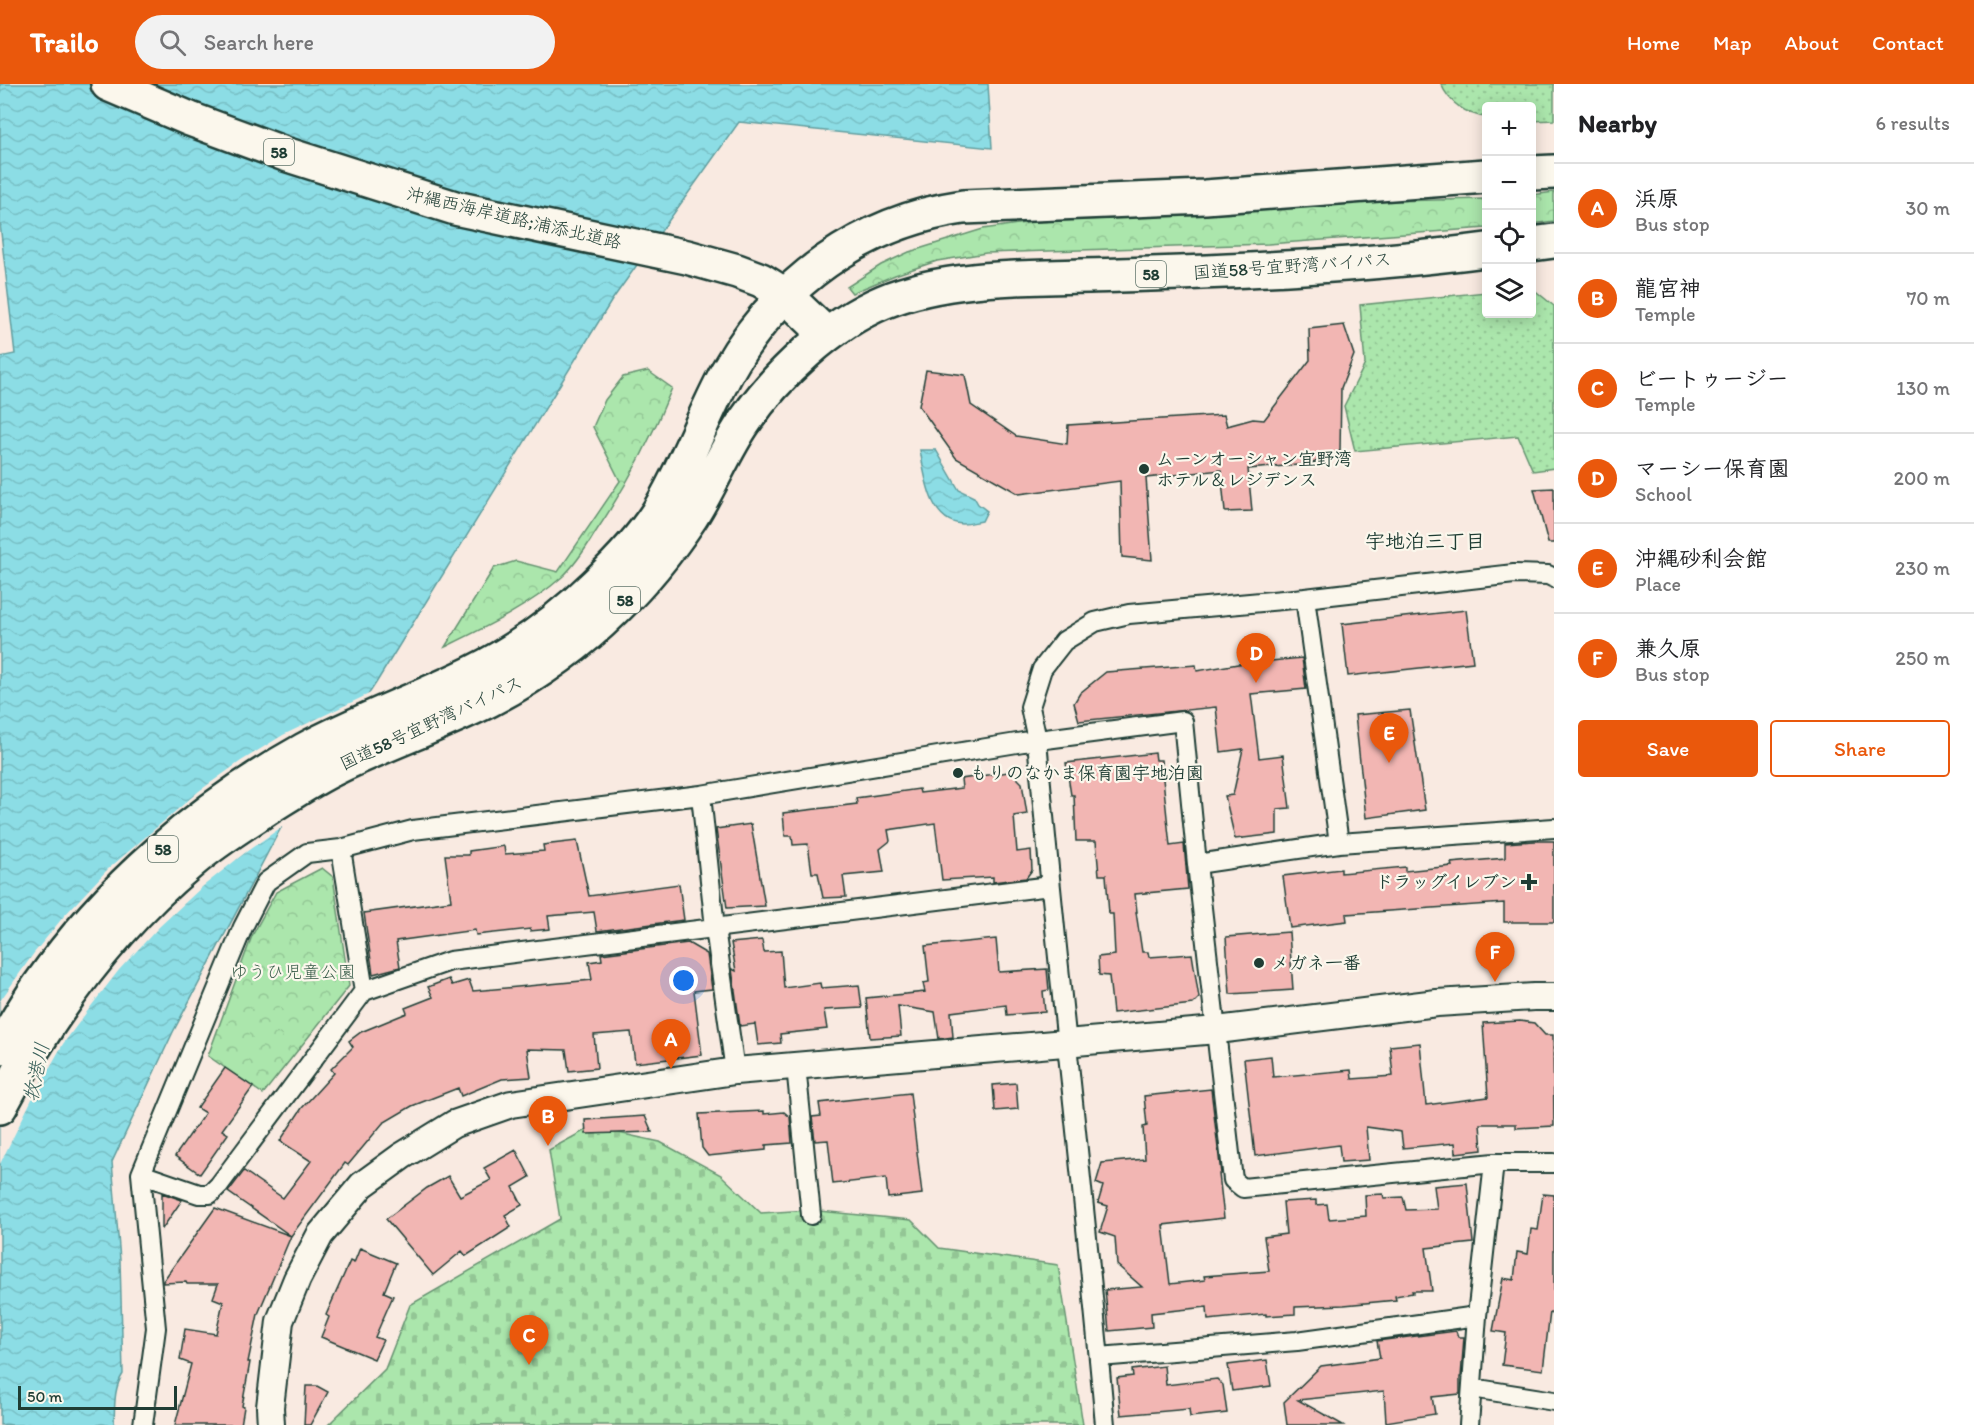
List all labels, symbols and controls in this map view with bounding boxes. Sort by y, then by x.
search box [135,15,555,69]
text: Trailo [30,25,99,59]
icon: search [156,26,189,59]
text: Search here [204,29,314,56]
text: Home [1627,30,1680,55]
text: Map [1713,30,1752,55]
text: About [1785,30,1839,55]
text: Contact [1872,30,1944,55]
map controls [1482,102,1536,318]
button: + [1482,102,1536,156]
text: Nearby [1578,107,1657,139]
text: 6 results [1876,111,1950,135]
road number: 58 [264,139,294,165]
button: − [1482,156,1536,210]
street label: 沖縄西海岸道路;浦添北道路 [404,182,624,254]
text: 浜原 [1635,185,1679,212]
text: A [1591,196,1604,220]
text: 30 m [1905,196,1950,220]
button: locate [1482,210,1536,264]
text: Bus stop [1635,212,1710,236]
street label: 国道58号宜野湾バイパス [1192,248,1392,284]
road number: 58 [1136,261,1166,287]
button: layers [1482,264,1536,318]
text: 龍宮神 [1635,275,1701,302]
text: B [1591,286,1604,310]
text: 70 m [1906,286,1950,310]
text: Temple [1635,302,1696,326]
text: ビートゥージー [1635,365,1789,392]
text: C [1591,376,1604,400]
text: 130 m [1896,376,1950,400]
text: Temple [1635,392,1696,416]
place label: ムーンオーシャン宜野湾 ホテル＆レジデンス [1156,448,1352,491]
text: マーシー保育園 [1635,455,1789,482]
marker: ムーンオーシャン宜野湾 ホテル＆レジデンス [1137,462,1151,476]
text: D [1591,466,1604,490]
text: 200 m [1894,466,1950,490]
text: School [1635,482,1692,506]
district label: 宇地泊三丁目 [1365,529,1485,553]
text: 沖縄砂利会館 [1635,545,1767,572]
text: E [1592,556,1603,580]
text: 230 m [1895,556,1950,580]
text: Place [1635,572,1681,596]
road number: 58 [610,587,640,613]
pin: D [1236,634,1276,683]
text: 兼久原 [1635,635,1701,662]
text: F [1592,646,1603,670]
text: 250 m [1895,646,1950,670]
text: Bus stop [1635,662,1710,686]
street label: 国道58号宜野湾バイパス [336,671,526,775]
pin: E [1370,714,1408,763]
button: Save [1578,720,1758,777]
button: Share [1770,720,1950,777]
place label: もりのなかま保育園宇地泊園 [970,762,1204,784]
marker: もりのなかま保育園宇地泊園 [951,766,965,780]
road number: 58 [148,836,178,862]
place label: ドラッグイレブン [1375,871,1517,893]
marker: ドラッグイレブン [1522,875,1536,889]
pin: F [1476,932,1514,982]
place label: メガネ一番 [1271,952,1361,974]
marker: メガネ一番 [1252,956,1266,970]
park label: ゆうひ児童公園 [230,961,356,983]
your location [669,966,698,995]
pin: A [652,1020,690,1069]
water label: 牧港川 [18,1040,54,1104]
pin: B [528,1096,568,1146]
pin: C [510,1316,548,1365]
scale bar [18,1383,177,1410]
text: 50 m [27,1387,62,1406]

